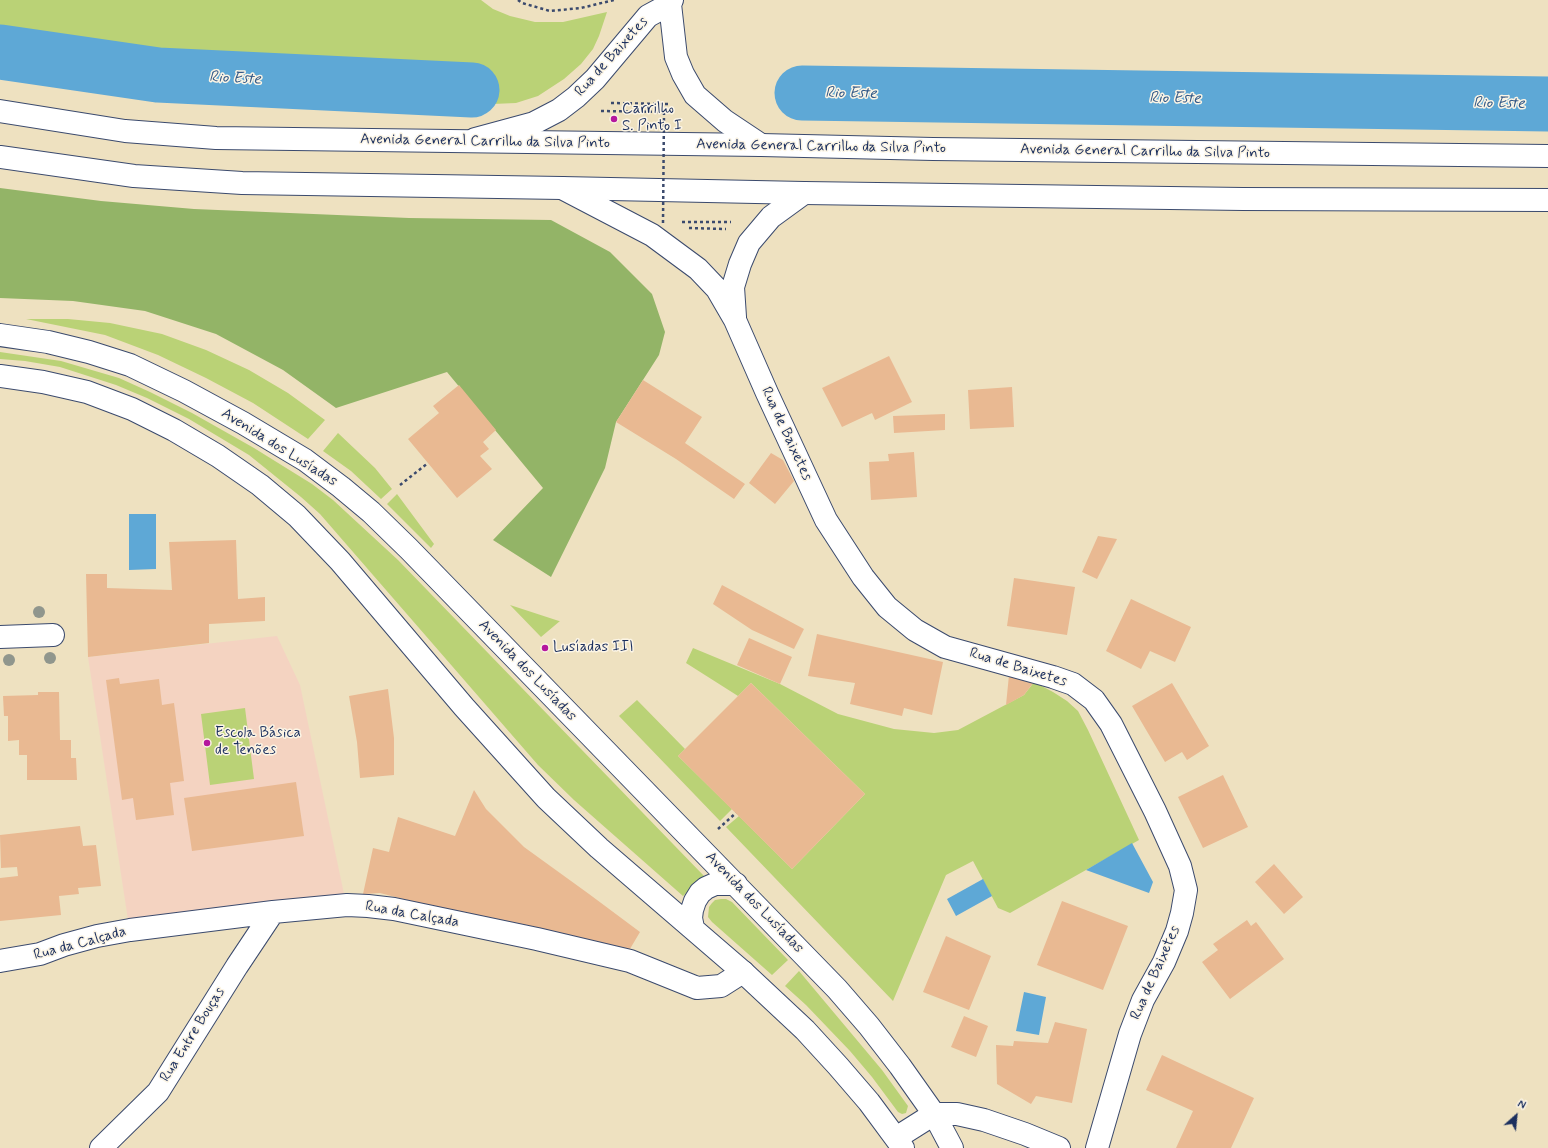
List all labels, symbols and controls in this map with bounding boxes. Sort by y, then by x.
street label: Rua de Baixetes [571,13,653,101]
water label: Rio Este [209,68,261,90]
water label: Rio Este [825,84,877,104]
water label: Rio Este [1149,89,1201,109]
water label: Rio Este [1473,94,1525,114]
place label: Carrilho S. Pinto I [622,101,682,136]
marker: Carrilho S. Pinto I [609,114,619,124]
street label: Avenida General Carrilho da Silva Pinto [360,131,610,153]
street label: Avenida General Carrilho da Silva Pinto [696,136,946,158]
street label: Avenida General Carrilho da Silva Pinto [1020,141,1270,163]
street label: Rua de Baixetes [756,384,816,484]
street label: Avenida dos Lusíadas [218,405,340,491]
street label: Avenida dos Lusíadas [474,617,580,725]
place label: Lusíadas III [553,639,633,657]
marker: Lusíadas III [540,643,550,653]
street label: Rua de Baixetes [967,645,1069,691]
place label: Escola Básica de Tenões [215,725,301,760]
marker: Escola Básica de Tenões [202,738,212,748]
street label: Avenida dos Lusíadas [701,849,807,957]
street label: Rua da Calçada [364,898,460,932]
street label: Rua da Calçada [32,923,128,965]
street label: Rua de Baixetes [1127,923,1185,1023]
street label: Rua Entre Bouças [157,984,229,1086]
north arrow [1496,1096,1536,1136]
text: N [1515,1097,1528,1113]

